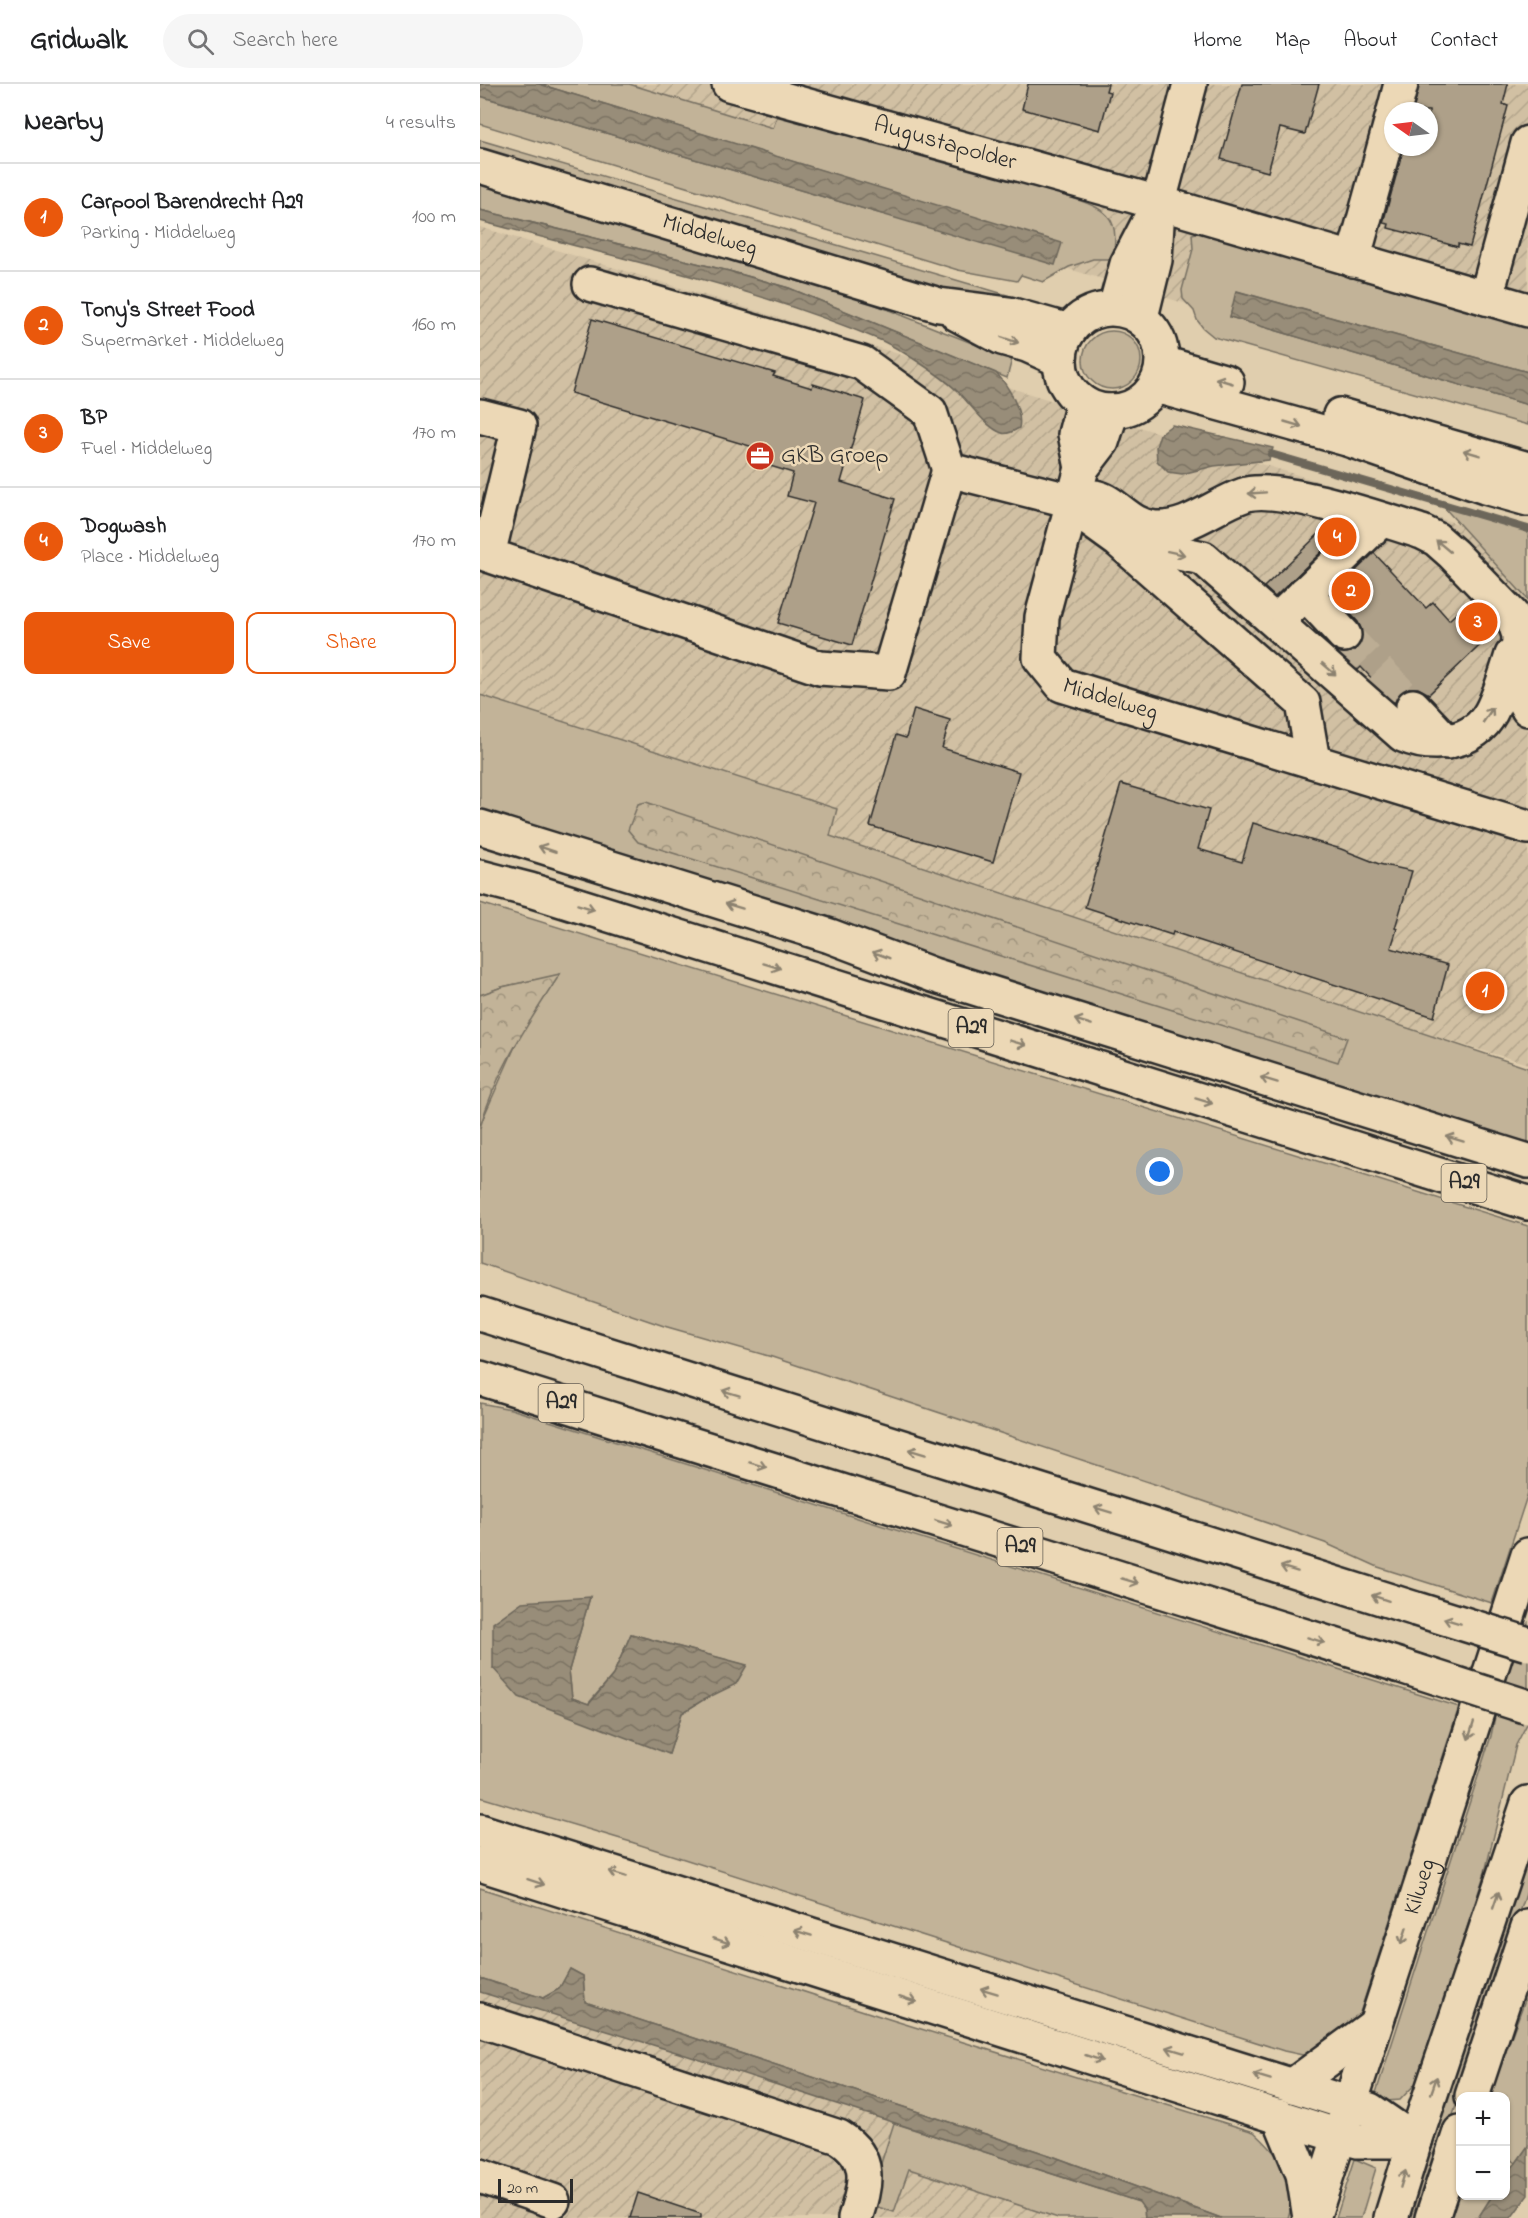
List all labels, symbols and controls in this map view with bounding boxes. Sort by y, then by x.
search box [163,14,583,68]
text: Gridwalk [30,21,127,62]
icon: search [184,25,217,58]
text: Search here [232,25,338,57]
text: Home [1193,26,1242,56]
text: Map [1275,26,1310,56]
text: About [1343,26,1397,56]
text: Contact [1430,26,1498,56]
north arrow [1384,102,1438,156]
text: Nearby [24,104,103,142]
street label: Augustapolder [869,107,1021,180]
text: 4 results [386,109,456,138]
text: Carpool Barendrecht A29 [81,187,303,219]
text: 1 [40,203,47,232]
text: 100 m [412,203,456,232]
street label: Middelweg [658,205,762,267]
text: Parking · Middelweg [81,219,235,248]
text: Tony's Street Food [81,295,255,327]
text: 2 [39,311,48,340]
text: 160 m [412,311,456,340]
text: Supermarket · Middelweg [81,327,284,356]
one-way arrow [1000,336,1019,347]
one-way arrow [1215,375,1234,386]
text: BP [81,403,107,435]
text: 3 [39,419,48,448]
text: 170 m [412,419,456,448]
one-way arrow [1283,419,1302,430]
text: Fuel · Middelweg [81,435,212,464]
place label: GKB Groep [781,439,889,474]
office icon: GKB Groep [744,440,776,472]
one-way arrow [1463,447,1482,458]
one-way arrow [1248,488,1268,499]
text: Dogwash [81,511,166,543]
pin: 4 [1318,514,1356,560]
text: 4 [39,527,48,556]
text: 170 m [412,527,456,556]
one-way arrow [1435,539,1451,552]
text: Place · Middelweg [81,543,219,572]
one-way arrow [1166,548,1185,559]
pin: 2 [1332,568,1370,614]
pin: 3 [1458,600,1498,644]
button: Save [24,612,234,674]
button: Share [246,612,456,674]
one-way arrow [1321,662,1336,676]
street label: Middelweg [1058,669,1162,731]
one-way arrow [1481,707,1494,724]
one-way arrow [538,843,557,854]
one-way arrow [725,900,744,911]
one-way arrow [576,902,595,913]
one-way arrow [872,949,891,960]
one-way arrow [762,961,781,972]
pin: 1 [1466,968,1504,1014]
road number: A29 [948,1009,994,1047]
one-way arrow [1074,1016,1093,1027]
one-way arrow [1008,1038,1027,1049]
one-way arrow [1260,1074,1279,1085]
one-way arrow [1194,1096,1213,1107]
one-way arrow [1446,1132,1465,1143]
your location [1145,1157,1174,1186]
road number: A29 [1442,1164,1486,1202]
road number: A29 [538,1384,584,1422]
one-way arrow [722,1387,741,1398]
one-way arrow [908,1446,927,1457]
one-way arrow [748,1460,767,1471]
one-way arrow [1094,1504,1113,1515]
one-way arrow [934,1518,953,1529]
road number: A29 [998,1528,1042,1566]
one-way arrow [1280,1563,1299,1574]
one-way arrow [1120,1577,1139,1588]
one-way arrow [1371,1592,1390,1603]
one-way arrow [1443,1615,1462,1626]
one-way arrow [1306,1635,1325,1646]
one-way arrow [1465,1721,1476,1740]
street label: Kilweg [1395,1854,1446,1920]
one-way arrow [608,1868,627,1879]
one-way arrow [526,1877,545,1888]
one-way arrow [1491,1891,1502,1910]
one-way arrow [1398,1926,1409,1945]
one-way arrow [794,1927,813,1938]
one-way arrow [712,1936,731,1947]
one-way arrow [980,1985,999,1996]
one-way arrow [898,1995,917,2006]
one-way arrow [1166,2043,1185,2054]
one-way arrow [1084,2053,1103,2064]
one-way arrow [1253,2071,1272,2082]
one-way arrow [1429,2076,1440,2095]
map controls [1456,2092,1510,2200]
button: + [1456,2092,1510,2146]
button: − [1456,2146,1510,2200]
one-way arrow [1398,2170,1409,2189]
scale bar [498,2176,573,2204]
text: 20 m [507,2177,538,2201]

